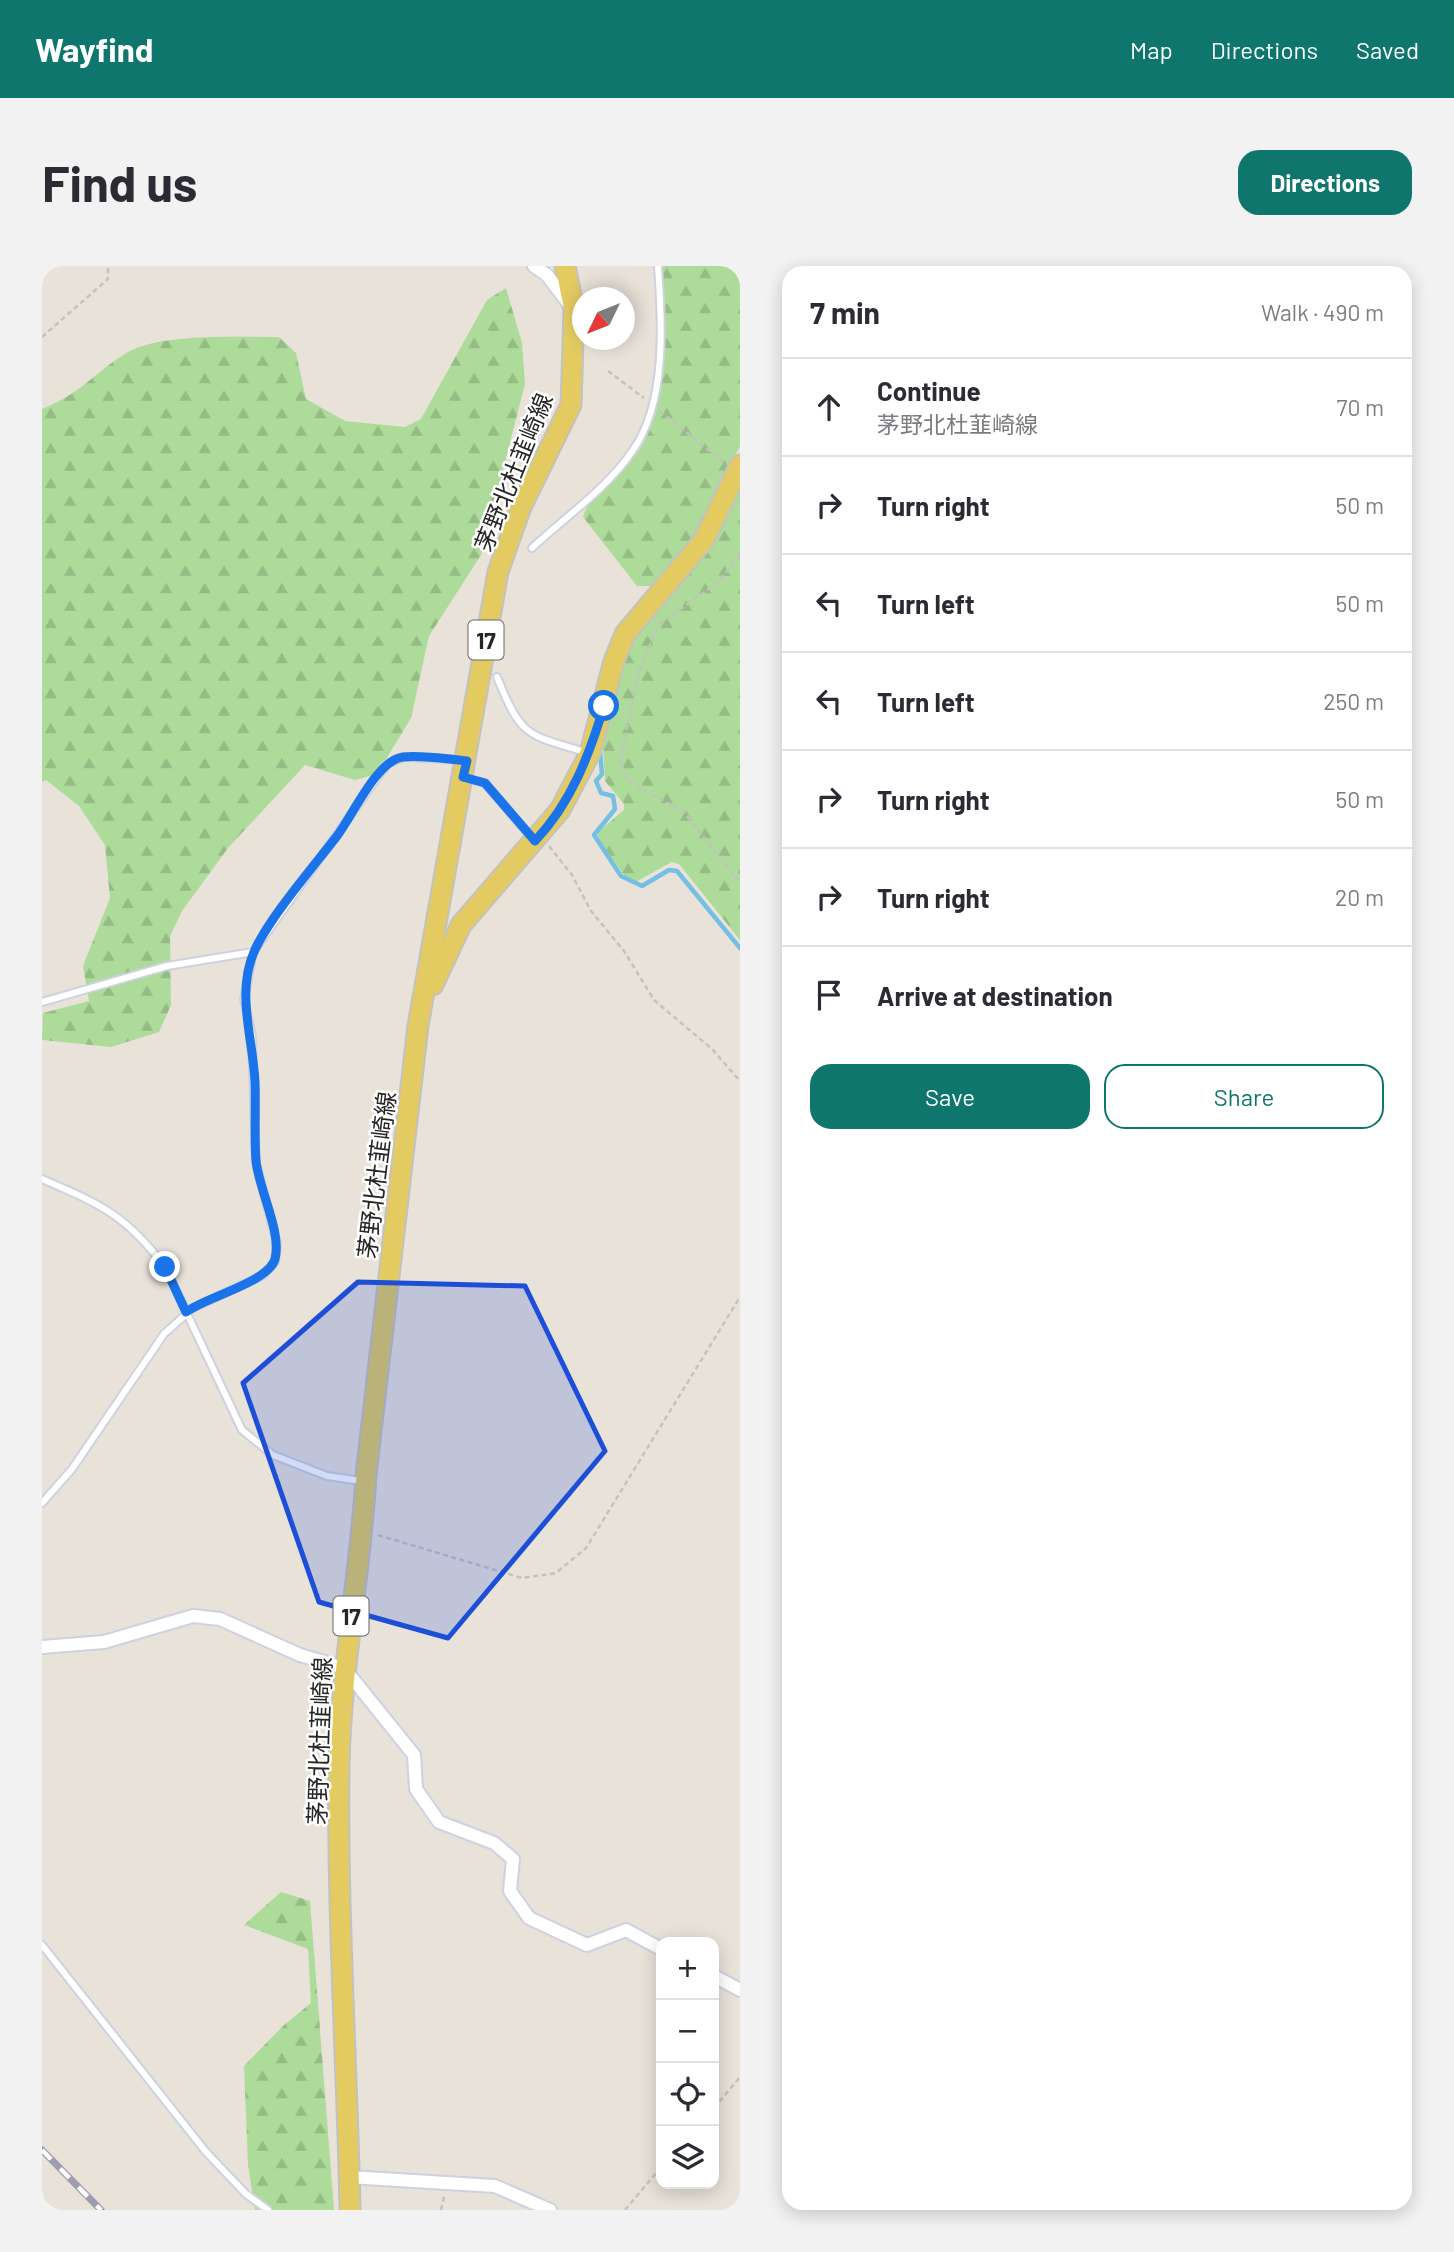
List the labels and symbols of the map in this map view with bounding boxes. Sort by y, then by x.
north arrow [572,287,635,350]
street label: 茅野北杜韮崎線 [468,389,558,555]
road number: 17 [468,620,504,660]
route start [588,690,619,721]
street label: 茅野北杜韮崎線 [351,1090,401,1260]
route end [149,1251,180,1282]
road number: 17 [334,1596,368,1636]
street label: 茅野北杜韮崎線 [302,1657,336,1825]

